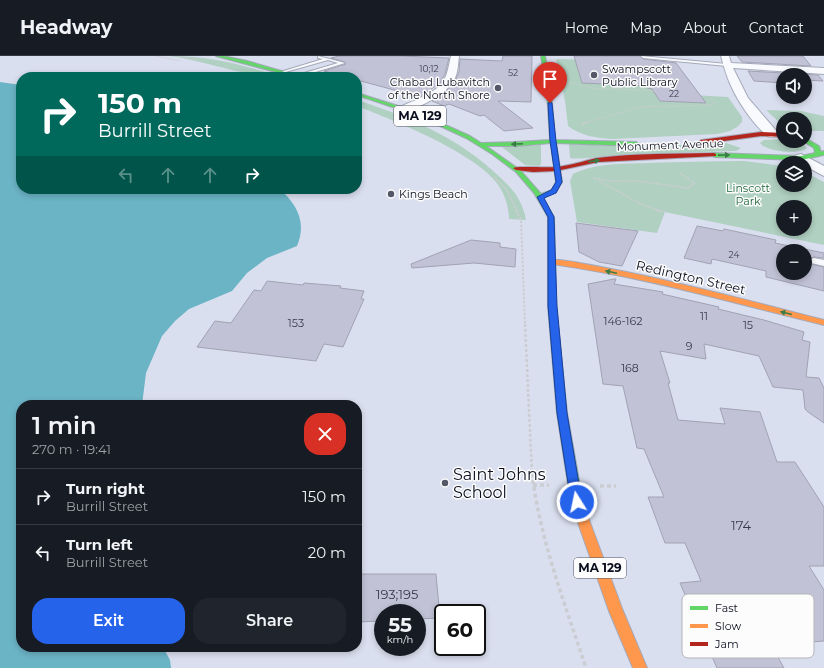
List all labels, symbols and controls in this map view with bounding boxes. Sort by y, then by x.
text: Headway [20,16,112,39]
text: Home [565,19,608,37]
text: Map [630,19,661,37]
text: About [683,19,727,37]
text: Contact [749,19,804,37]
pin [533,62,567,103]
place label: Swampscott Public Library [602,62,677,89]
house number: 10;12 [419,63,439,74]
house number: 52 [508,67,518,78]
icon: arrive [539,68,561,90]
map controls [776,68,812,280]
button: sound [776,68,812,104]
marker: Swampscott Public Library [589,70,599,80]
place label: Chabad Lubavitch of the North Shore [388,75,490,102]
marker: Chabad Lubavitch of the North Shore [493,83,503,93]
text: 150 m [98,86,182,120]
icon: right [32,88,84,140]
house number: 22 [669,88,679,99]
road number: MA 129 [394,106,446,126]
button: search [776,112,812,148]
text: Burrill Street [98,120,212,142]
street label: Monument Avenue [616,136,724,154]
one-way arrow [511,140,523,147]
one-way arrow [718,152,731,158]
button: layers [776,156,812,192]
one-way arrow [588,158,600,164]
icon: left [115,164,137,186]
icon: ahead [157,164,179,186]
icon: ahead [199,164,221,186]
icon: right [241,164,263,186]
park label: Linscott Park [726,181,771,208]
place label: Kings Beach [399,187,468,201]
marker: Kings Beach [386,189,396,199]
button: + [776,200,812,236]
button: − [776,244,812,280]
house number: 24 [729,249,739,260]
street label: Redington Street [635,257,747,297]
one-way arrow [605,268,617,274]
house number: 11 [700,309,708,323]
one-way arrow [780,310,792,316]
house number: 146-162 [604,314,642,328]
house number: 153 [288,316,304,330]
house number: 15 [743,318,753,332]
house number: 9 [686,339,693,353]
house number: 168 [621,361,639,375]
text: 1 min [32,411,96,440]
button: close [304,413,346,455]
text: 270 m · 19:41 [32,441,111,457]
place label: Saint Johns School [453,465,546,502]
marker: Saint Johns School [440,478,450,488]
text: Turn right [66,479,145,498]
position arrow [556,481,598,523]
icon: right [32,486,54,508]
text: 150 m [302,487,346,506]
text: Burrill Street [66,498,148,514]
house number: 174 [731,517,751,533]
text: Turn left [66,535,133,554]
icon: left [32,542,54,564]
text: 20 m [308,543,346,562]
text: Burrill Street [66,554,148,570]
road number: MA 129 [574,558,626,578]
house number: 193;195 [376,586,418,602]
legend [682,594,814,658]
button: Exit [32,598,185,644]
button: Share [193,598,346,644]
text: Fast [715,601,739,615]
speed limit sign: 60 [434,604,486,656]
text: 55 [388,613,412,637]
text: Slow [715,619,741,633]
text: km/h [387,633,413,646]
text: Jam [714,637,739,651]

